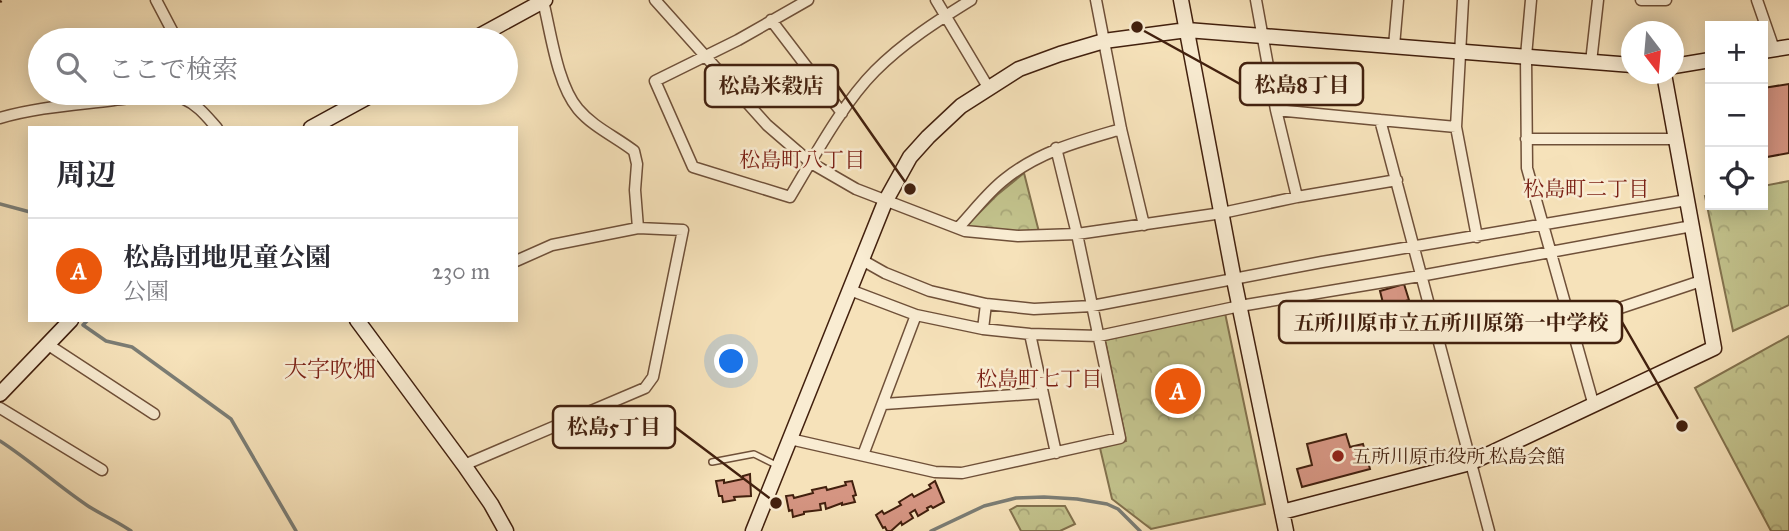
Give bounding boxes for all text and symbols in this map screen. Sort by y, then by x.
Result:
north arrow [1621,21,1684,84]
map controls [1705,21,1768,210]
button: + [1705,21,1768,84]
search box [28,28,518,105]
icon: search [52,48,90,86]
text: ここで検索 [108,53,238,85]
callout: 松島8丁目 [1240,63,1363,105]
callout: 松島米穀店 [705,65,838,107]
text: 松島8丁目 [1254,72,1350,98]
text: 松島米穀店 [719,73,824,99]
button: − [1705,84,1768,147]
district label: 松島町八丁目 [739,147,865,173]
button: locate [1705,147,1768,210]
text: 周辺 [56,157,116,193]
district label: 松島町二丁目 [1523,176,1649,202]
text: 松島団地児童公園 [123,241,331,273]
text: A [71,257,87,285]
text: 230 m [432,257,490,285]
text: 公園 [123,277,169,305]
callout: 五所川原市立五所川原第一中学校 [1279,301,1622,343]
text: 五所川原市立五所川原第一中学校 [1294,310,1609,336]
your location [714,344,748,378]
district label: 大字吹畑 [284,355,376,383]
pin: A [1155,365,1201,417]
district label: 松島町七丁目 [976,366,1102,392]
callout: 松島5丁目 [553,406,675,448]
text: 松島5丁目 [567,414,661,440]
place label: 五所川原市役所 松島会館 [1352,445,1565,468]
marker: 五所川原市役所 松島会館 [1330,448,1346,464]

